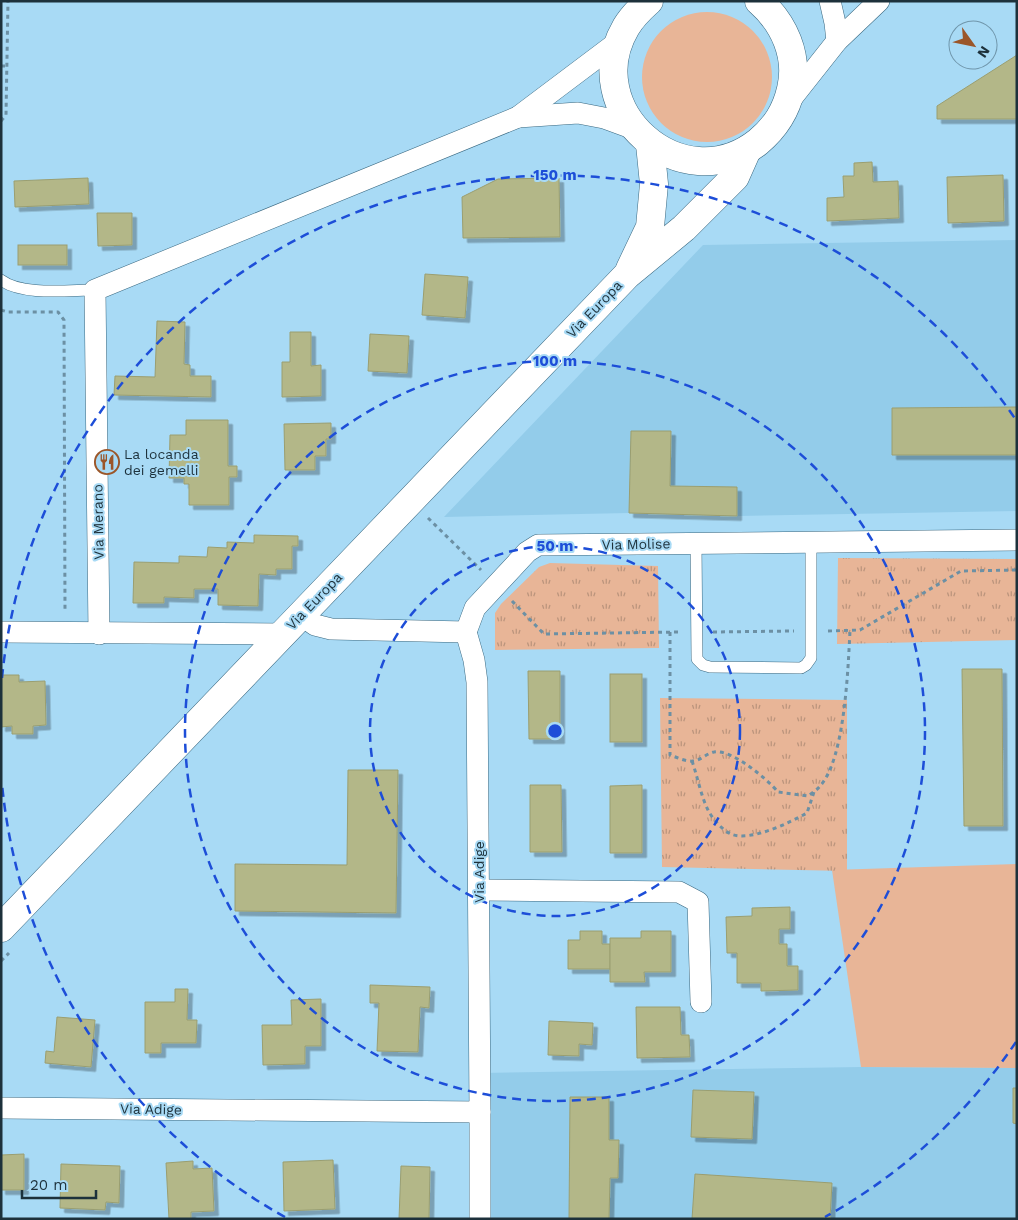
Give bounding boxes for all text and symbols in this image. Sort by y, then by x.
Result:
north arrow [948,20,998,70]
text: N [974,43,993,61]
text: 150 m [533,166,577,184]
street label: Via Europa [563,277,625,341]
text: 100 m [533,352,577,370]
place label: La locanda dei gemelli [124,446,199,478]
restaurant icon: La locanda dei gemelli [94,449,120,475]
street label: Via Merano [89,484,107,560]
street label: Via Molise [601,535,671,553]
text: 50 m [537,537,573,555]
street label: Via Europa [283,569,345,633]
centre of rings [546,722,564,740]
street label: Via Adige [471,841,487,903]
street label: Via Adige [120,1100,182,1118]
scale bar [22,1168,96,1200]
text: 20 m [30,1176,68,1194]

